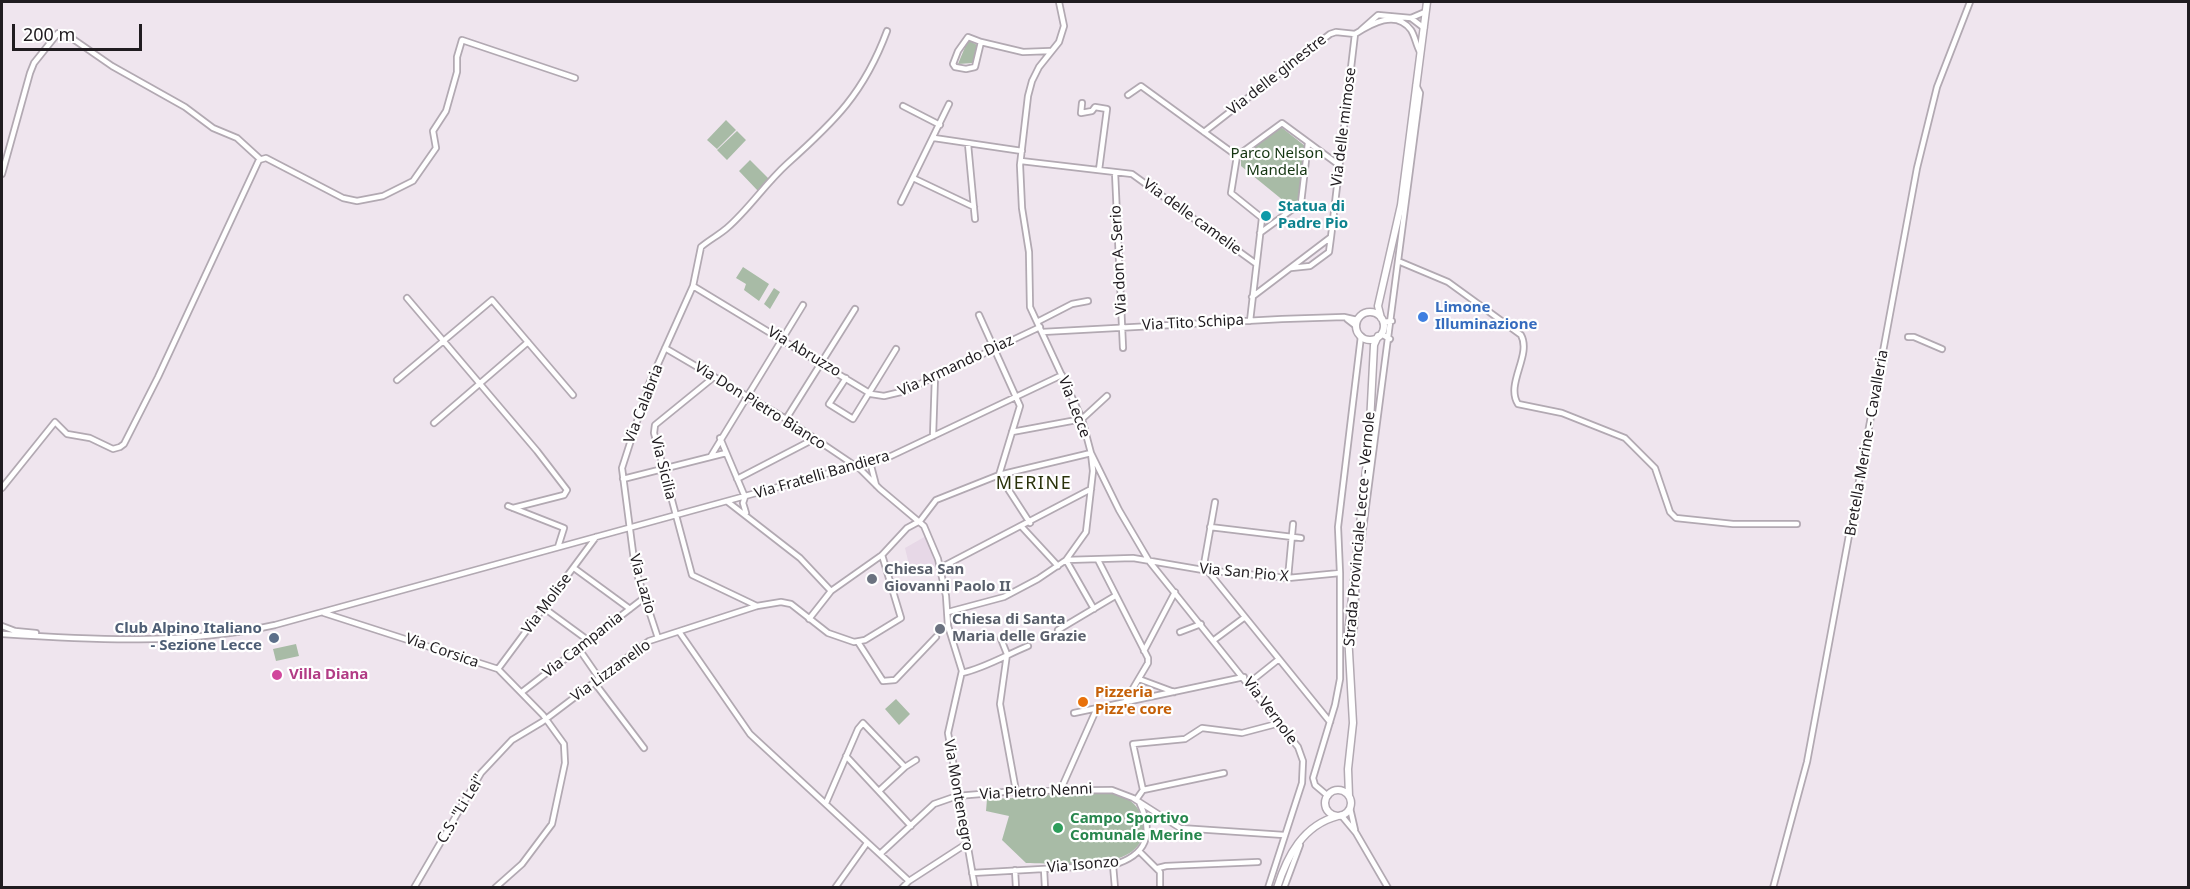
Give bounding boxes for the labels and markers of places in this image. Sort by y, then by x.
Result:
place label: Statua di Padre Pio [1278,198,1348,233]
marker: Statua di Padre Pio [1259,209,1273,223]
place label: Limone Illuminazione [1435,299,1537,334]
marker: Limone Illuminazione [1416,310,1430,324]
place label: Chiesa San Giovanni Paolo II [884,561,1011,596]
marker: Chiesa San Giovanni Paolo II [865,572,879,586]
place label: Chiesa di Santa Maria delle Grazie [952,611,1087,646]
place label: Club Alpino Italiano - Sezione Lecce [115,620,262,655]
marker: Chiesa di Santa Maria delle Grazie [933,622,947,636]
marker: Club Alpino Italiano - Sezione Lecce [267,631,281,645]
place label: Villa Diana [289,666,368,684]
marker: Villa Diana [270,668,284,682]
place label: Pizzeria Pizz'e core [1095,684,1172,719]
marker: Pizzeria Pizz'e core [1076,695,1090,709]
place label: Campo Sportivo Comunale Merine [1070,810,1202,845]
marker: Campo Sportivo Comunale Merine [1051,821,1065,835]

